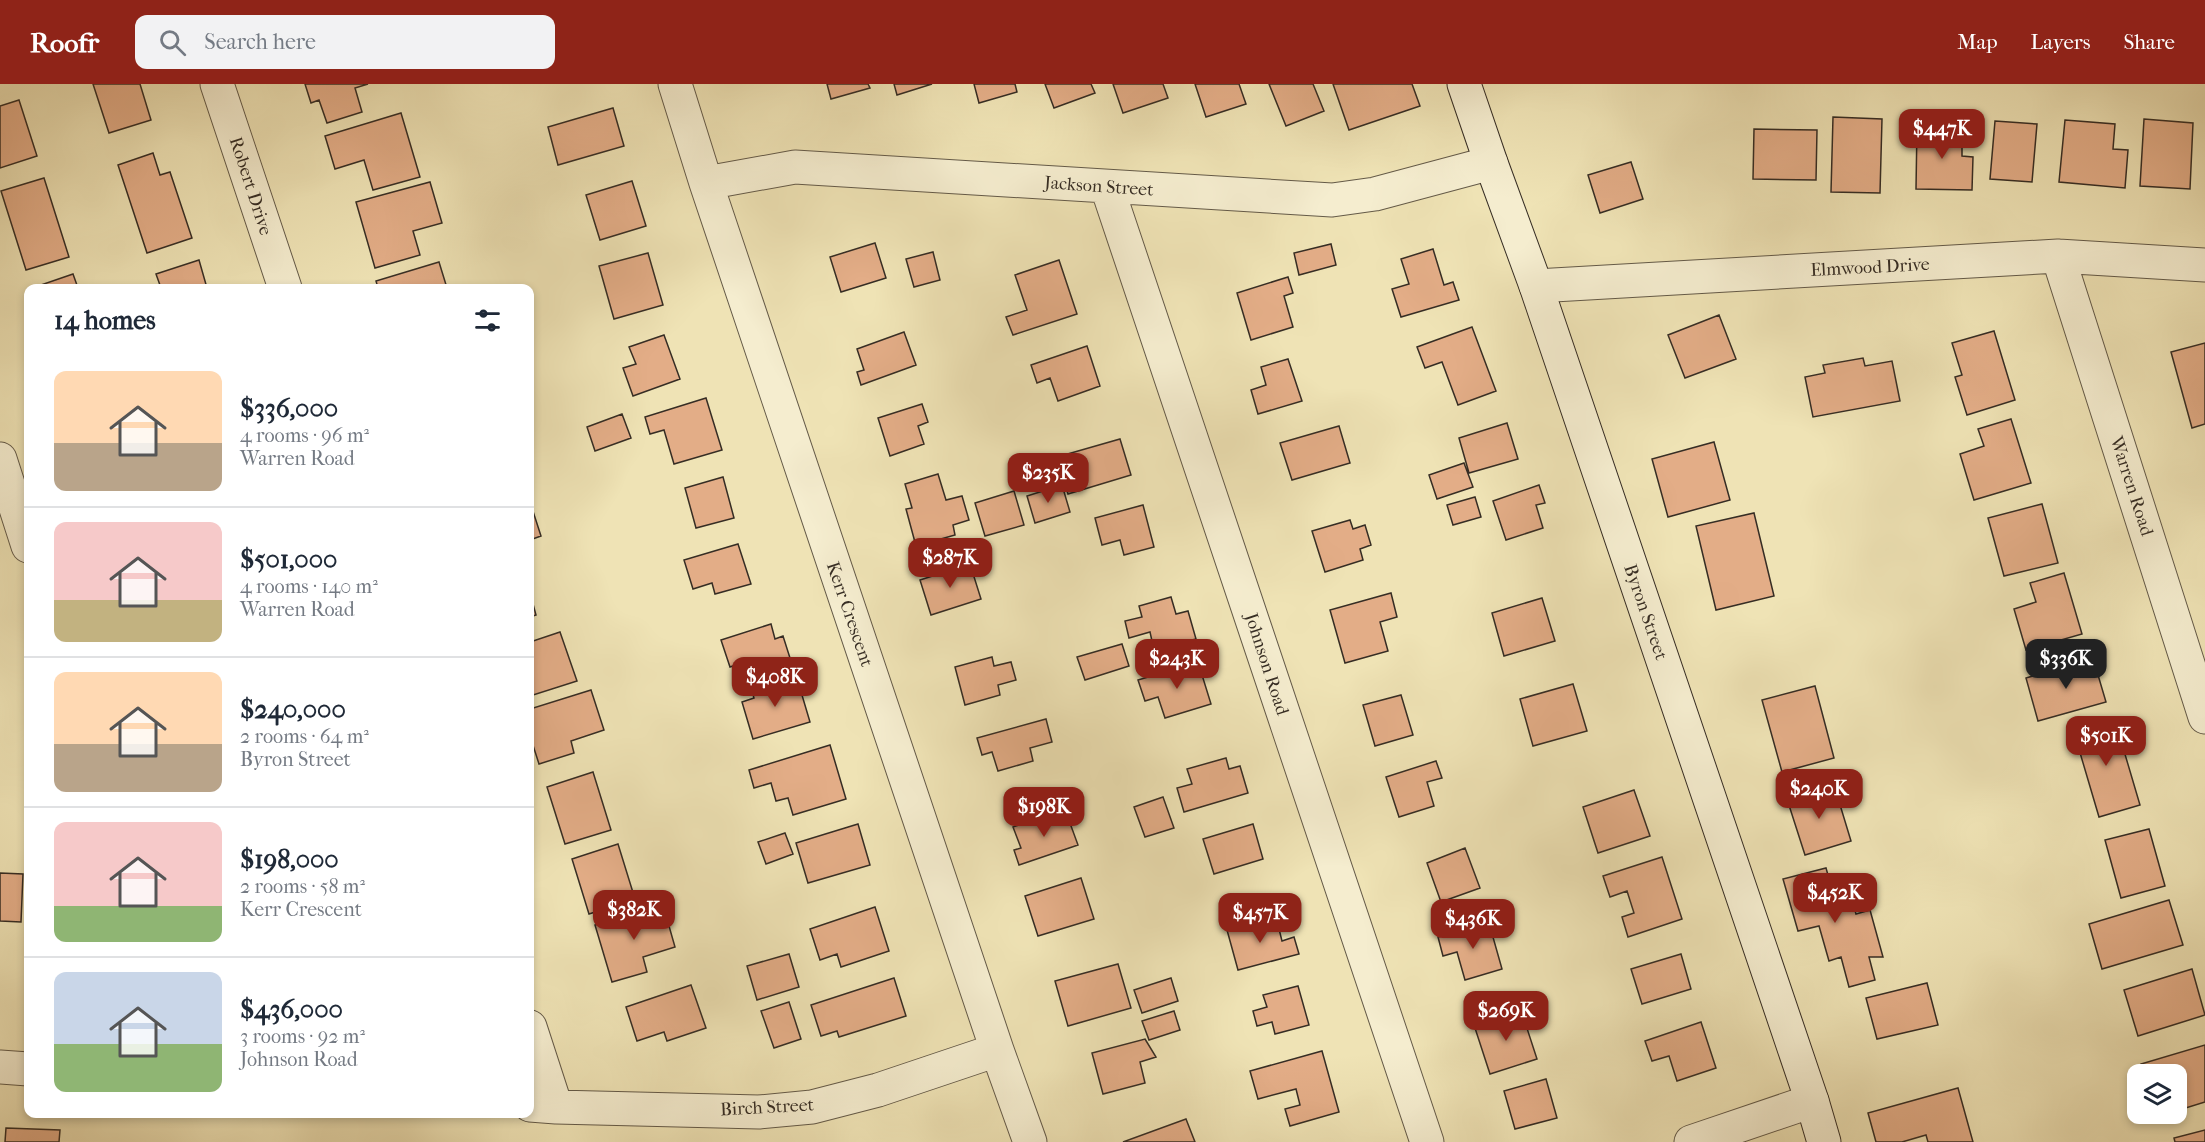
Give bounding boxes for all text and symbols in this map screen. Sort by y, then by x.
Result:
search box [135,15,555,69]
text: Roofr [30,26,99,59]
icon: search [156,26,189,59]
text: Search here [204,29,316,55]
text: Map [1957,30,1998,54]
text: Layers [2031,30,2090,54]
text: Share [2123,30,2175,54]
pin: $447K [1900,109,1984,160]
text: $447K [1913,117,1971,140]
street label: Robert Drive [225,134,276,238]
street label: Jackson Street [1042,172,1155,201]
street label: Elmwood Drive [1810,254,1930,281]
icon: filters [471,304,504,337]
text: 14 homes [54,305,156,336]
text: $336,000 [240,393,338,424]
icon: home [102,395,174,467]
text: 4 rooms · 96 m² [240,424,369,447]
street label: Warren Road [2105,433,2158,539]
text: Warren Road [240,447,355,470]
pin: $235K [1006,453,1090,504]
text: $235K [1022,461,1074,484]
pin: $287K [908,538,992,589]
text: $501,000 [240,544,337,575]
icon: home [102,546,174,618]
text: $287K [922,546,978,569]
street label: Kerr Crescent [822,559,877,670]
street label: Byron Street [1619,562,1672,663]
text: 4 rooms · 140 m² [240,575,378,598]
text: Warren Road [240,598,355,621]
street label: Johnson Road [1240,609,1293,718]
pin: $243K [1135,639,1219,690]
pin: $336K [2024,639,2108,690]
text: $243K [1149,647,1205,670]
text: $336K [2040,647,2092,670]
pin: $408K [733,657,817,708]
text: $408K [746,665,804,688]
text: $240,000 [240,694,346,725]
icon: home [102,696,174,768]
pin: $501K [2064,716,2148,767]
text: $501K [2080,724,2132,747]
text: 2 rooms · 64 m² [240,725,369,748]
text: Byron Street [240,748,351,771]
pin: $240K [1777,769,1861,820]
text: $240K [1790,777,1848,800]
pin: $198K [1002,787,1086,838]
text: $198K [1017,795,1071,818]
text: $198,000 [240,844,339,875]
icon: home [102,846,174,918]
pin: $452K [1793,873,1877,924]
text: 2 rooms · 58 m² [240,875,365,898]
text: $452K [1807,881,1863,904]
pin: $382K [592,890,676,941]
pin: $457K [1218,893,1302,944]
text: Kerr Crescent [240,898,362,921]
text: $382K [607,898,661,921]
pin: $436K [1431,899,1515,950]
text: $457K [1232,901,1288,924]
text: $436K [1445,907,1501,930]
pin: $269K [1464,991,1548,1042]
text: $436,000 [240,994,343,1025]
icon: home [102,996,174,1068]
text: $269K [1477,999,1535,1022]
text: 3 rooms · 92 m² [240,1025,365,1048]
text: Johnson Road [240,1048,358,1071]
map controls [2127,1064,2187,1124]
button: layers [2127,1064,2187,1124]
street label: Birch Street [720,1095,815,1120]

